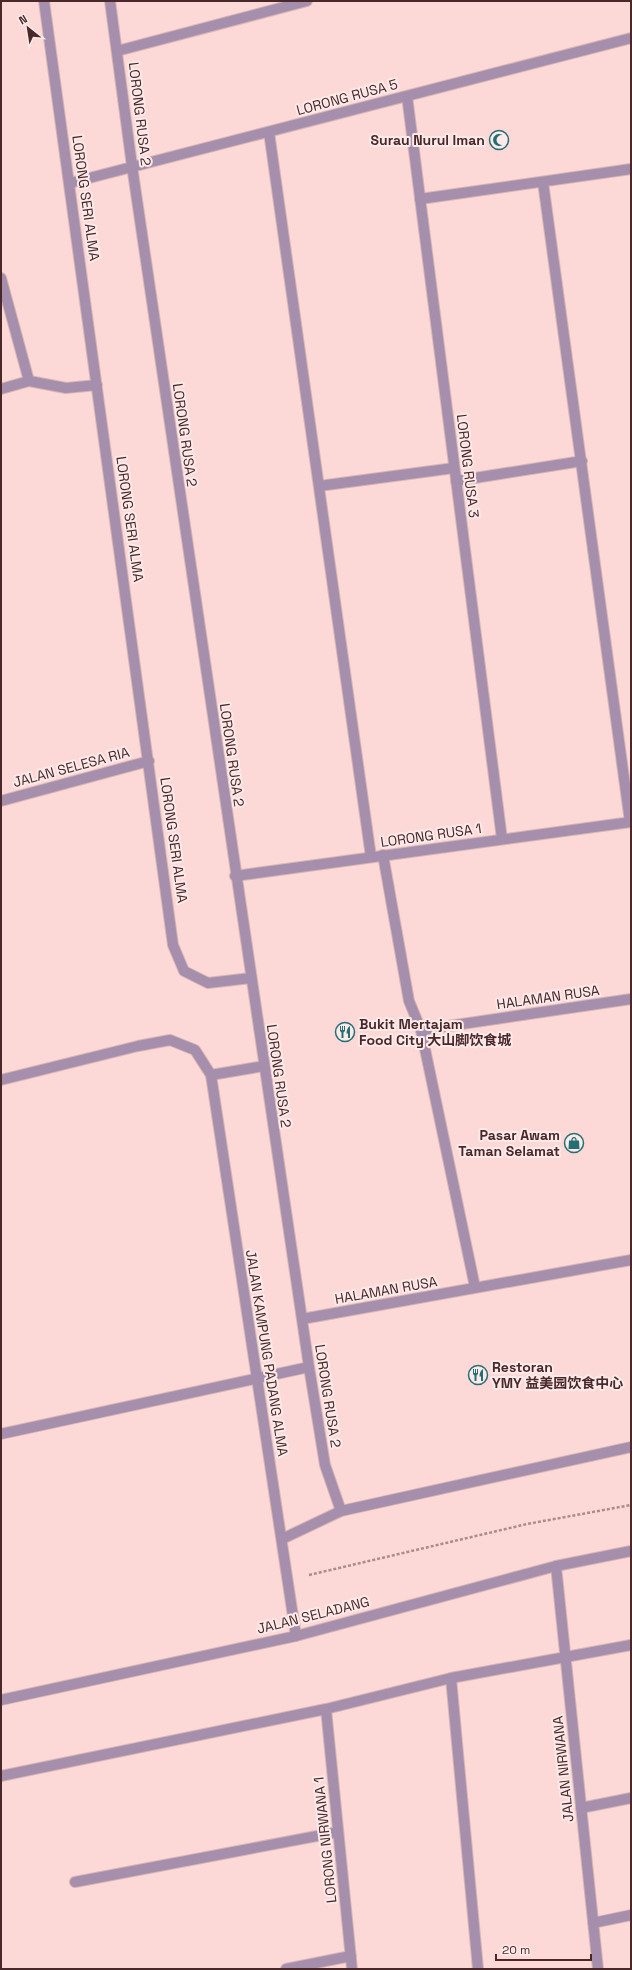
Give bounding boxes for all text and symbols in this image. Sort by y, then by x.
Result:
north arrow [8,8,48,48]
text: N [16,11,30,27]
street label: LORONG RUSA 2 [125,61,155,167]
street label: LORONG RUSA 5 [294,75,400,119]
mosque icon: Surau Nurul Iman [488,129,510,151]
place label: Surau Nurul Iman [371,131,485,149]
street label: LORONG SERI ALMA [68,134,104,262]
street label: LORONG RUSA 2 [169,382,201,488]
street label: LORONG RUSA 3 [453,413,483,519]
street label: LORONG SERI ALMA [112,455,148,583]
street label: LORONG RUSA 2 [216,702,248,808]
street label: JALAN SELESA RIA [11,743,131,791]
street label: LORONG SERI ALMA [156,776,192,904]
street label: LORONG RUSA 1 [379,819,483,851]
street label: HALAMAN RUSA [495,981,601,1013]
place label: Bukit Mertajam Food City 大山脚饮食城 [359,1015,511,1049]
restaurant icon: Bukit Mertajam Food City 大山脚饮食城 [334,1021,356,1043]
street label: LORONG RUSA 2 [263,1023,295,1129]
place label: Pasar Awam Taman Selamat [458,1126,560,1160]
shop icon: Pasar Awam Taman Selamat [563,1132,585,1154]
street label: JALAN KAMPUNG PADANG ALMA [242,1248,292,1458]
street label: HALAMAN RUSA [333,1272,439,1308]
street label: LORONG RUSA 2 [311,1343,345,1449]
place label: Restoran YMY 益美园饮食中心 [492,1358,623,1392]
restaurant icon: Restoran YMY 益美园饮食中心 [467,1364,489,1386]
street label: JALAN SELADANG [255,1592,371,1638]
street label: JALAN NIRWANA [548,1715,578,1823]
street label: LORONG NIRWANA 1 [309,1776,341,1904]
scale bar [496,1936,591,1962]
text: 20 m [502,1942,530,1958]

